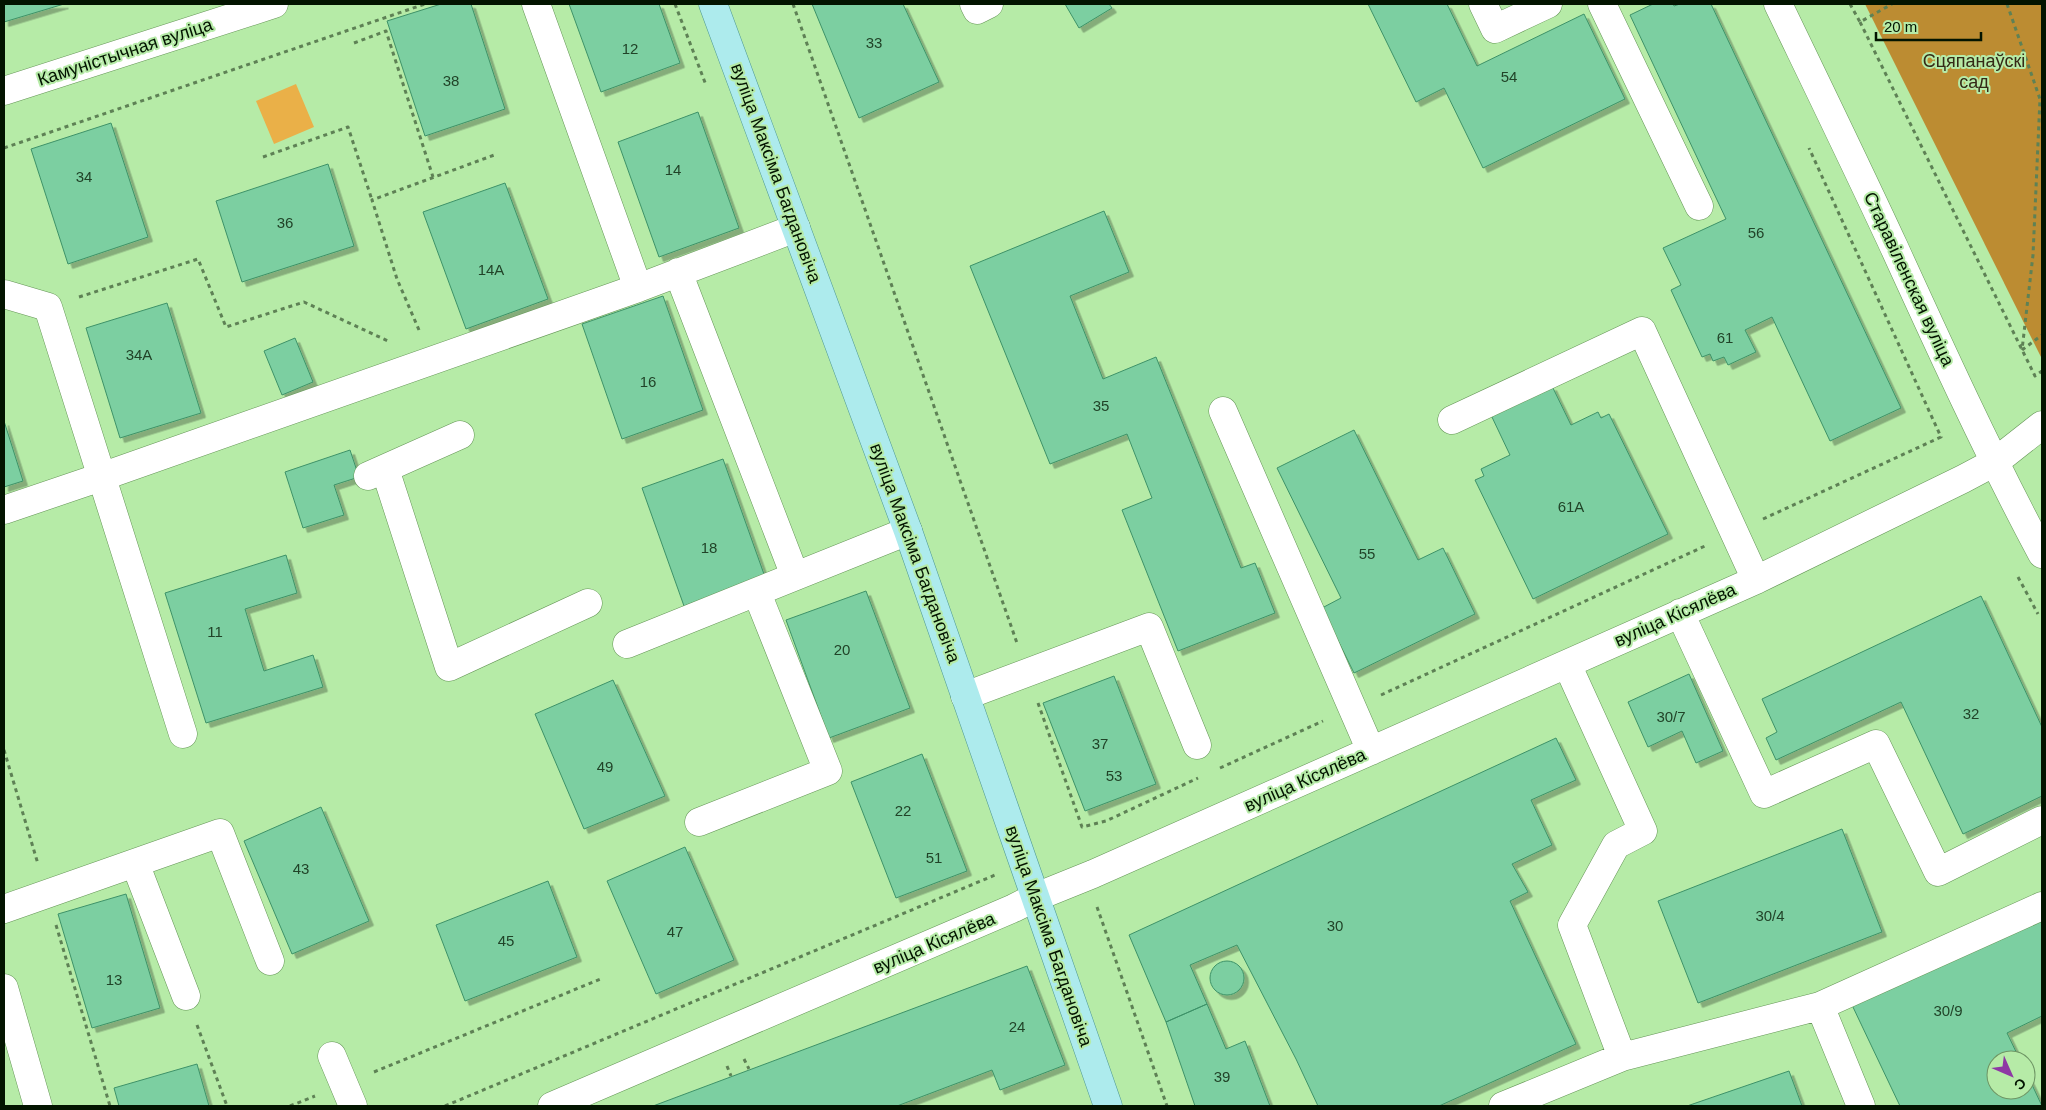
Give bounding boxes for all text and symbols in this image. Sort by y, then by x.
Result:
scale bar [1876,10,1981,42]
street label: Камуністычная вуліца [35,14,216,90]
text: 20 m [1884,18,1917,35]
house number: 33 [866,34,882,51]
house number: 12 [622,40,638,57]
park label: Сцяпанаўскі сад [1923,51,2025,92]
street label: вуліца Максіма Багдановіча [727,60,825,286]
house number: 54 [1501,68,1517,85]
house number: 38 [443,72,459,89]
house number: 14 [665,161,681,178]
house number: 34 [76,168,92,185]
street label: Старавіленская вуліца [1860,189,1959,370]
house number: 36 [277,214,293,231]
house number: 56 [1748,224,1764,241]
house number: 14А [478,261,504,278]
house number: 61 [1717,329,1733,346]
house number: 34А [126,346,152,363]
house number: 16 [640,373,656,390]
house number: 35 [1093,397,1109,414]
street label: вуліца Максіма Багдановіча [866,440,964,666]
house number: 61A [1558,498,1584,515]
house number: 18 [701,539,717,556]
house number: 55 [1359,545,1375,562]
street label: вуліца Кісялёва [1611,579,1740,651]
house number: 11 [207,623,223,640]
house number: 20 [834,641,850,658]
house number: 32 [1963,705,1979,722]
house number: 30/7 [1656,708,1686,725]
house number: 37 [1092,735,1108,752]
street label: вуліца Кісялёва [1241,744,1370,816]
house number: 49 [597,758,613,775]
house number: 53 [1106,767,1122,784]
house number: 22 [895,802,911,819]
street label: вуліца Максіма Багдановіча [1002,823,1097,1050]
house number: 51 [926,849,942,866]
house number: 43 [293,860,309,877]
house number: 30/4 [1755,907,1785,924]
street label: вуліца Кісялёва [870,908,999,978]
house number: 30 [1327,917,1343,934]
house number: 47 [667,923,683,940]
house number: 45 [498,932,514,949]
house number: 13 [106,971,122,988]
house number: 30/9 [1933,1002,1963,1019]
house number: 24 [1009,1018,1025,1035]
north arrow [1986,1050,2036,1100]
house number: 39 [1214,1068,1230,1085]
text: С [2011,1075,2029,1093]

